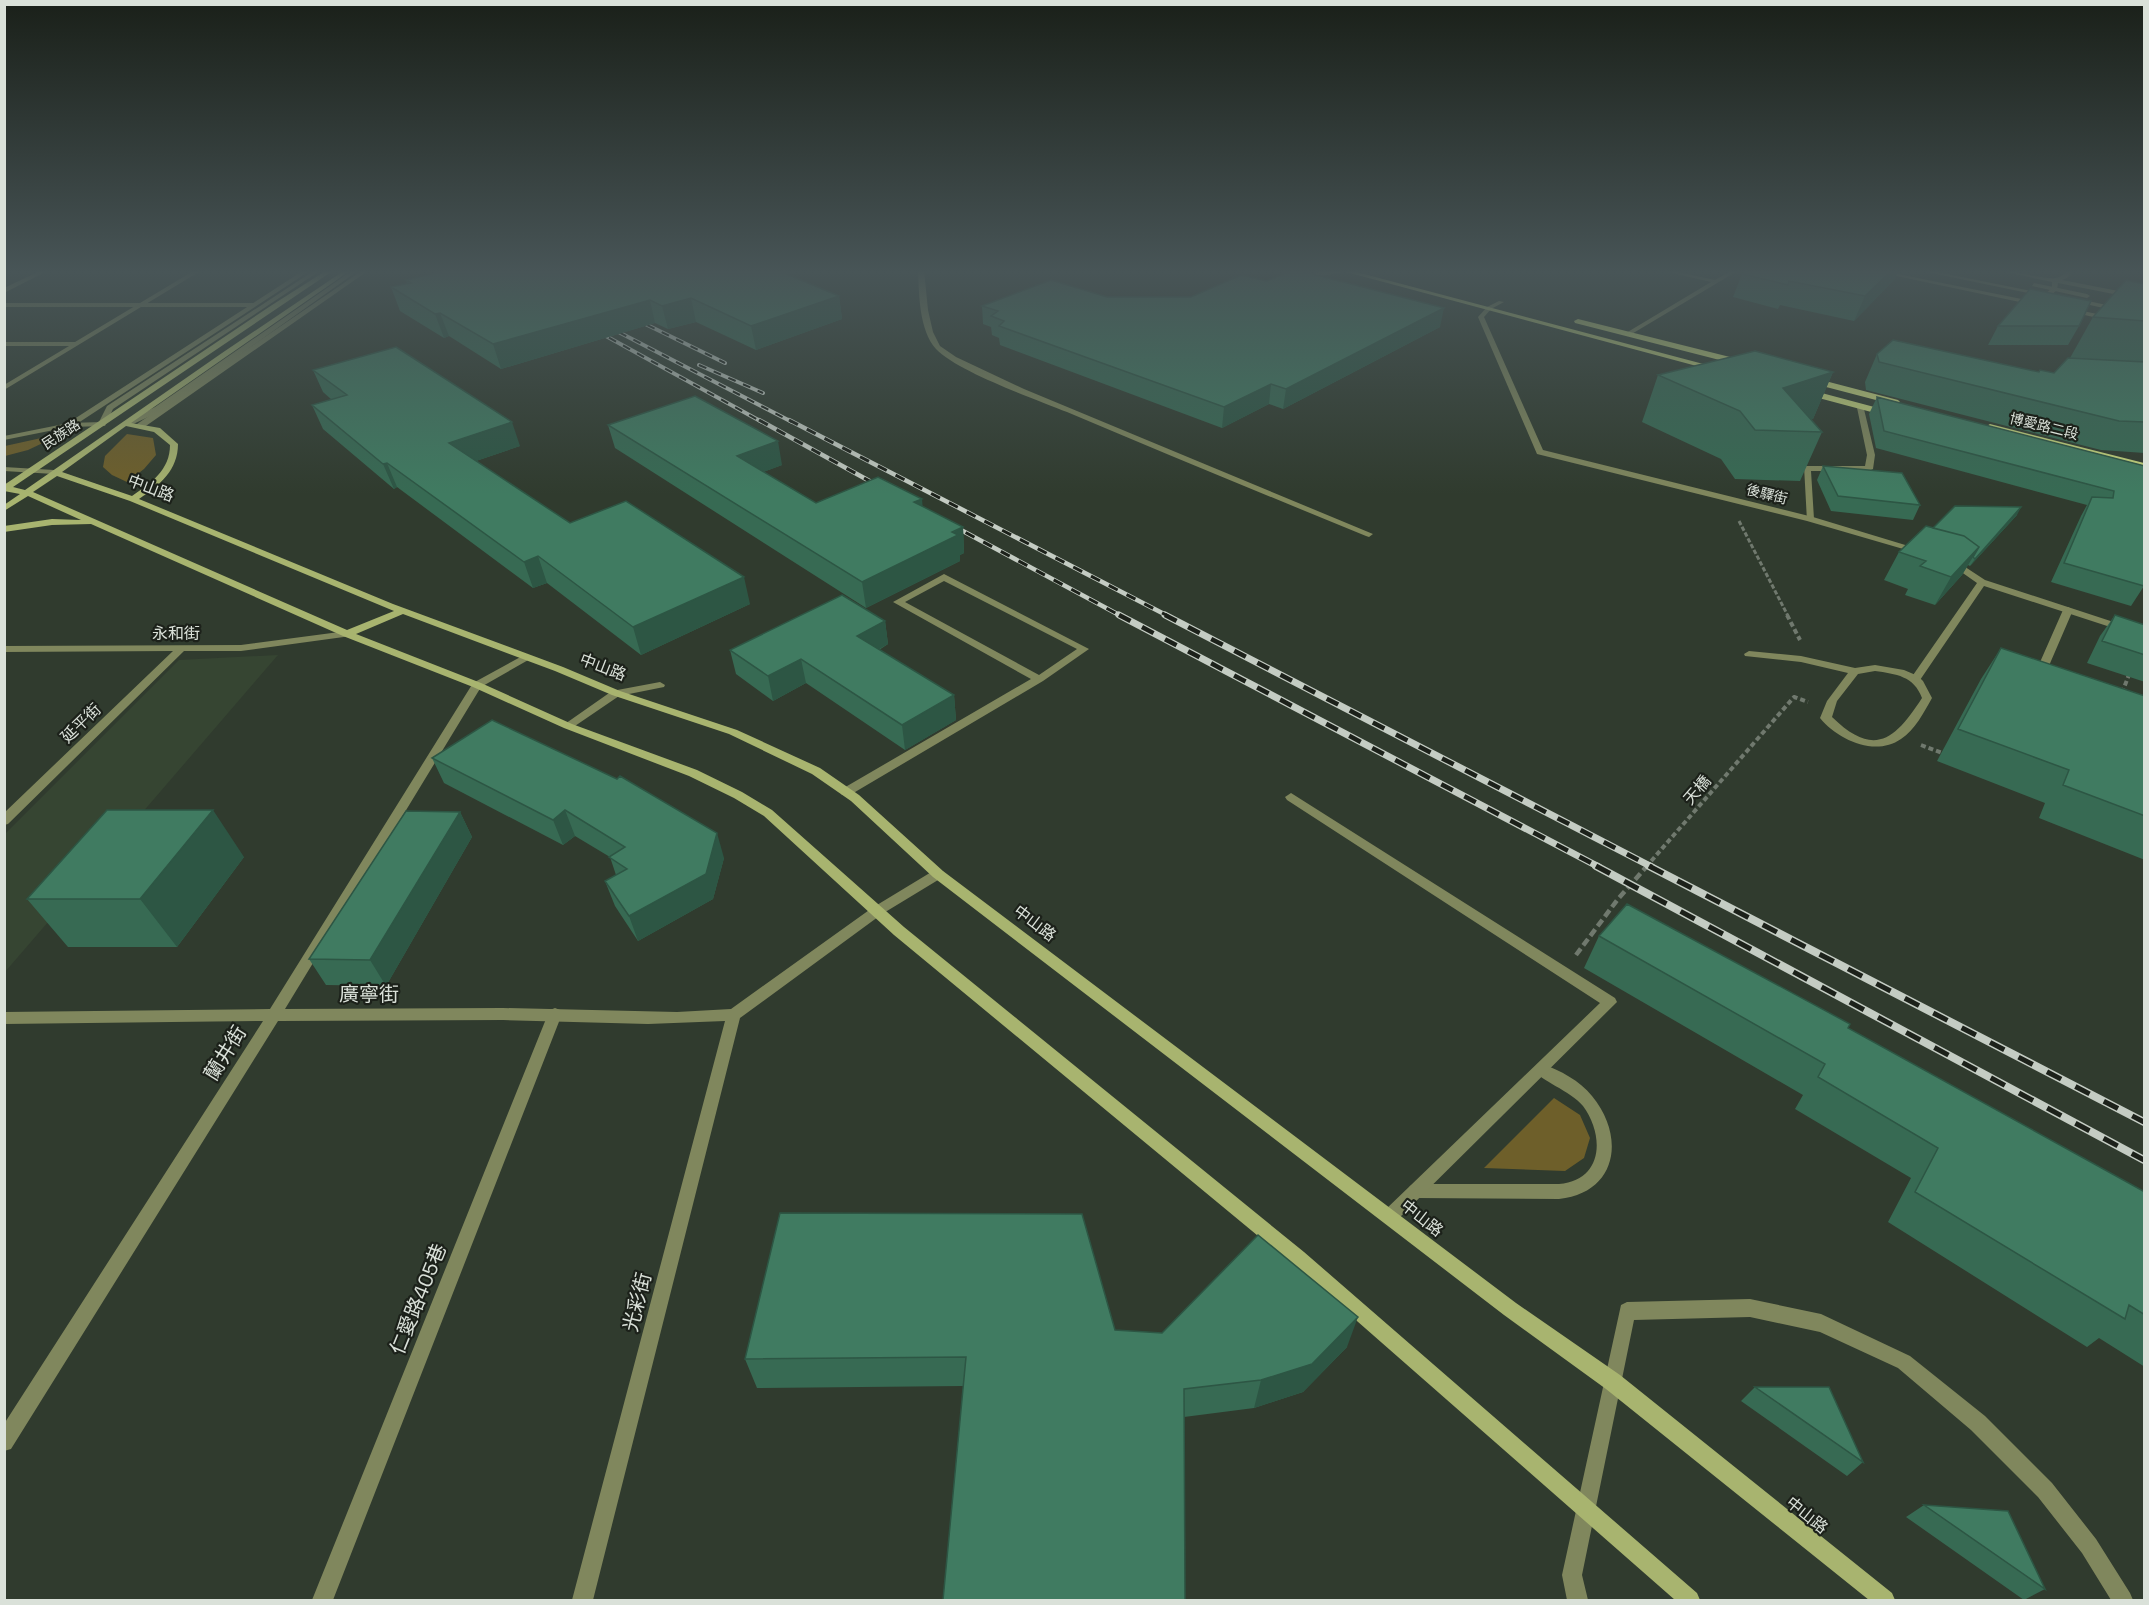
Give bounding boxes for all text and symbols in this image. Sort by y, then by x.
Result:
street label: 博愛路二段 [2008,409,2080,443]
street label: 民族路 [38,415,84,453]
street label: 中山路 [125,470,177,506]
street label: 後驛街 [1744,480,1790,508]
street label: 永和街 [152,623,200,644]
street label: 中山路 [577,649,629,685]
street label: 延平街 [56,699,106,747]
street label: 天橋 [1679,771,1715,809]
street label: 中山路 [1010,900,1060,946]
street label: 廣寧街 [339,981,399,1007]
street label: 蘭井街 [198,1021,252,1085]
street label: 中山路 [1397,1195,1447,1241]
street label: 仁愛路405巷 [384,1240,452,1358]
street label: 光彩街 [617,1270,657,1334]
street label: 中山路 [1782,1492,1832,1538]

